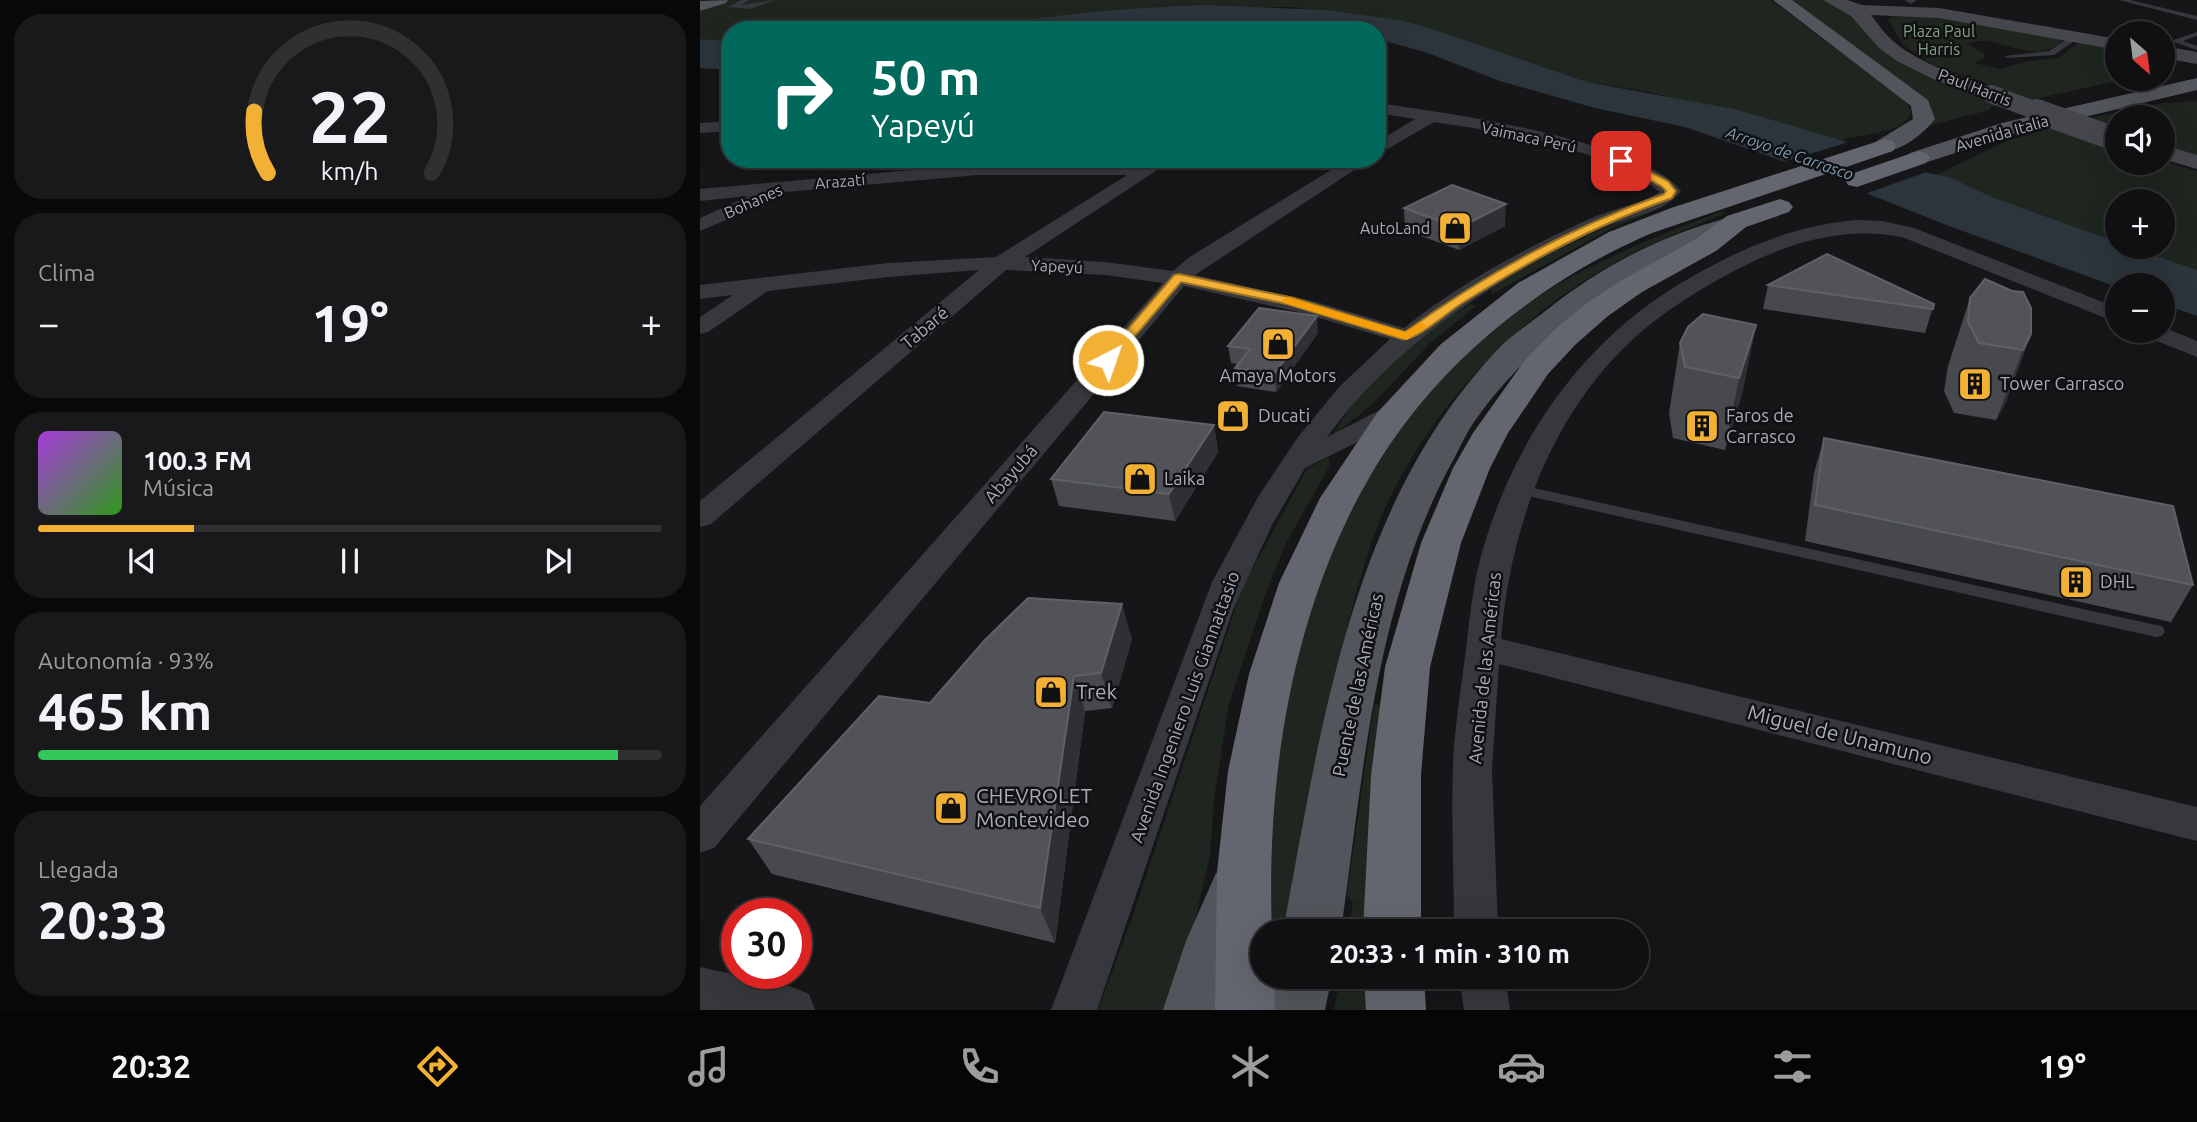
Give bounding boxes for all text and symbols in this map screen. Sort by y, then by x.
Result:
north arrow [2105,21,2175,91]
map controls [2105,21,2175,343]
park label: Plaza Paul Harris [1903,22,1975,58]
icon: right [756,49,847,140]
text: 50 m [871,49,980,104]
street label: Paul Harris [1936,65,2014,109]
text: 22 [309,75,391,157]
button: sound [2105,105,2175,175]
text: Yapeyú [871,107,975,143]
street label: Avenida Italia [1953,111,2051,155]
street label: Vaimaca Perú [1480,118,1578,156]
water label: Arroyo de Carrasco [1723,122,1856,183]
pin [1591,131,1651,191]
icon: arrive [1602,142,1640,180]
text: km/h [321,156,379,184]
street label: Arazatí [814,170,867,192]
street label: Bohanes [721,180,785,222]
button: + [2105,189,2175,259]
shop icon: AutoLand [1436,209,1474,247]
place label: AutoLand [1360,219,1430,237]
street label: Yapeyú [1031,256,1083,276]
text: Clima [38,260,95,285]
button: − [2105,273,2175,343]
text: 19° [311,294,389,352]
text: − [38,302,59,344]
text: + [641,302,662,344]
street label: Tabaré [897,302,952,353]
position arrow [1071,323,1145,397]
shop icon: Amaya Motors [1259,325,1297,363]
place label: Amaya Motors [1220,365,1337,385]
building icon: Tower Carrasco [1956,365,1994,403]
place label: Tower Carrasco [2000,373,2124,393]
shop icon: Ducati [1214,397,1252,435]
place label: Ducati [1258,405,1310,425]
place label: Faros de Carrasco [1726,405,1796,446]
building icon: Faros de Carrasco [1683,407,1721,445]
street label: Abayubá [980,440,1041,506]
text: 100.3 FM [143,446,252,475]
shop icon: Laika [1121,460,1159,498]
place label: Laika [1164,468,1205,488]
text: Música [143,475,214,500]
icon: previous [123,542,161,580]
icon: pause [331,542,369,580]
icon: next [539,542,577,580]
building icon: DHL [2057,563,2095,601]
street label: Avenida Ingeniero Luis Giannattasio [1126,568,1243,845]
street label: Avenida de las Américas [1464,571,1504,765]
place label: DHL [2100,571,2134,591]
street label: Puente de las Américas [1328,591,1386,778]
text: Autonomía · 93% [38,648,214,673]
shop icon: Trek [1032,673,1070,711]
place label: Trek [1076,679,1117,703]
text: 465 km [38,682,212,740]
street label: Miguel de Unamuno [1745,699,1935,769]
place label: CHEVROLET Montevideo [976,783,1092,831]
shop icon: CHEVROLET Montevideo [932,789,970,827]
text: Llegada [38,857,119,882]
text: 20:33 [38,891,168,949]
speed limit sign: 30 [721,898,812,989]
text: 20:33 · 1 min · 310 m [1329,939,1570,968]
icon: directions [413,1042,462,1091]
icon: music [684,1042,733,1091]
icon: phone [955,1042,1004,1091]
icon: climate [1226,1042,1275,1091]
icon: car [1497,1042,1546,1091]
icon: filters [1768,1042,1817,1091]
text: 20:32 [111,1048,191,1084]
text: 19° [2039,1048,2086,1084]

